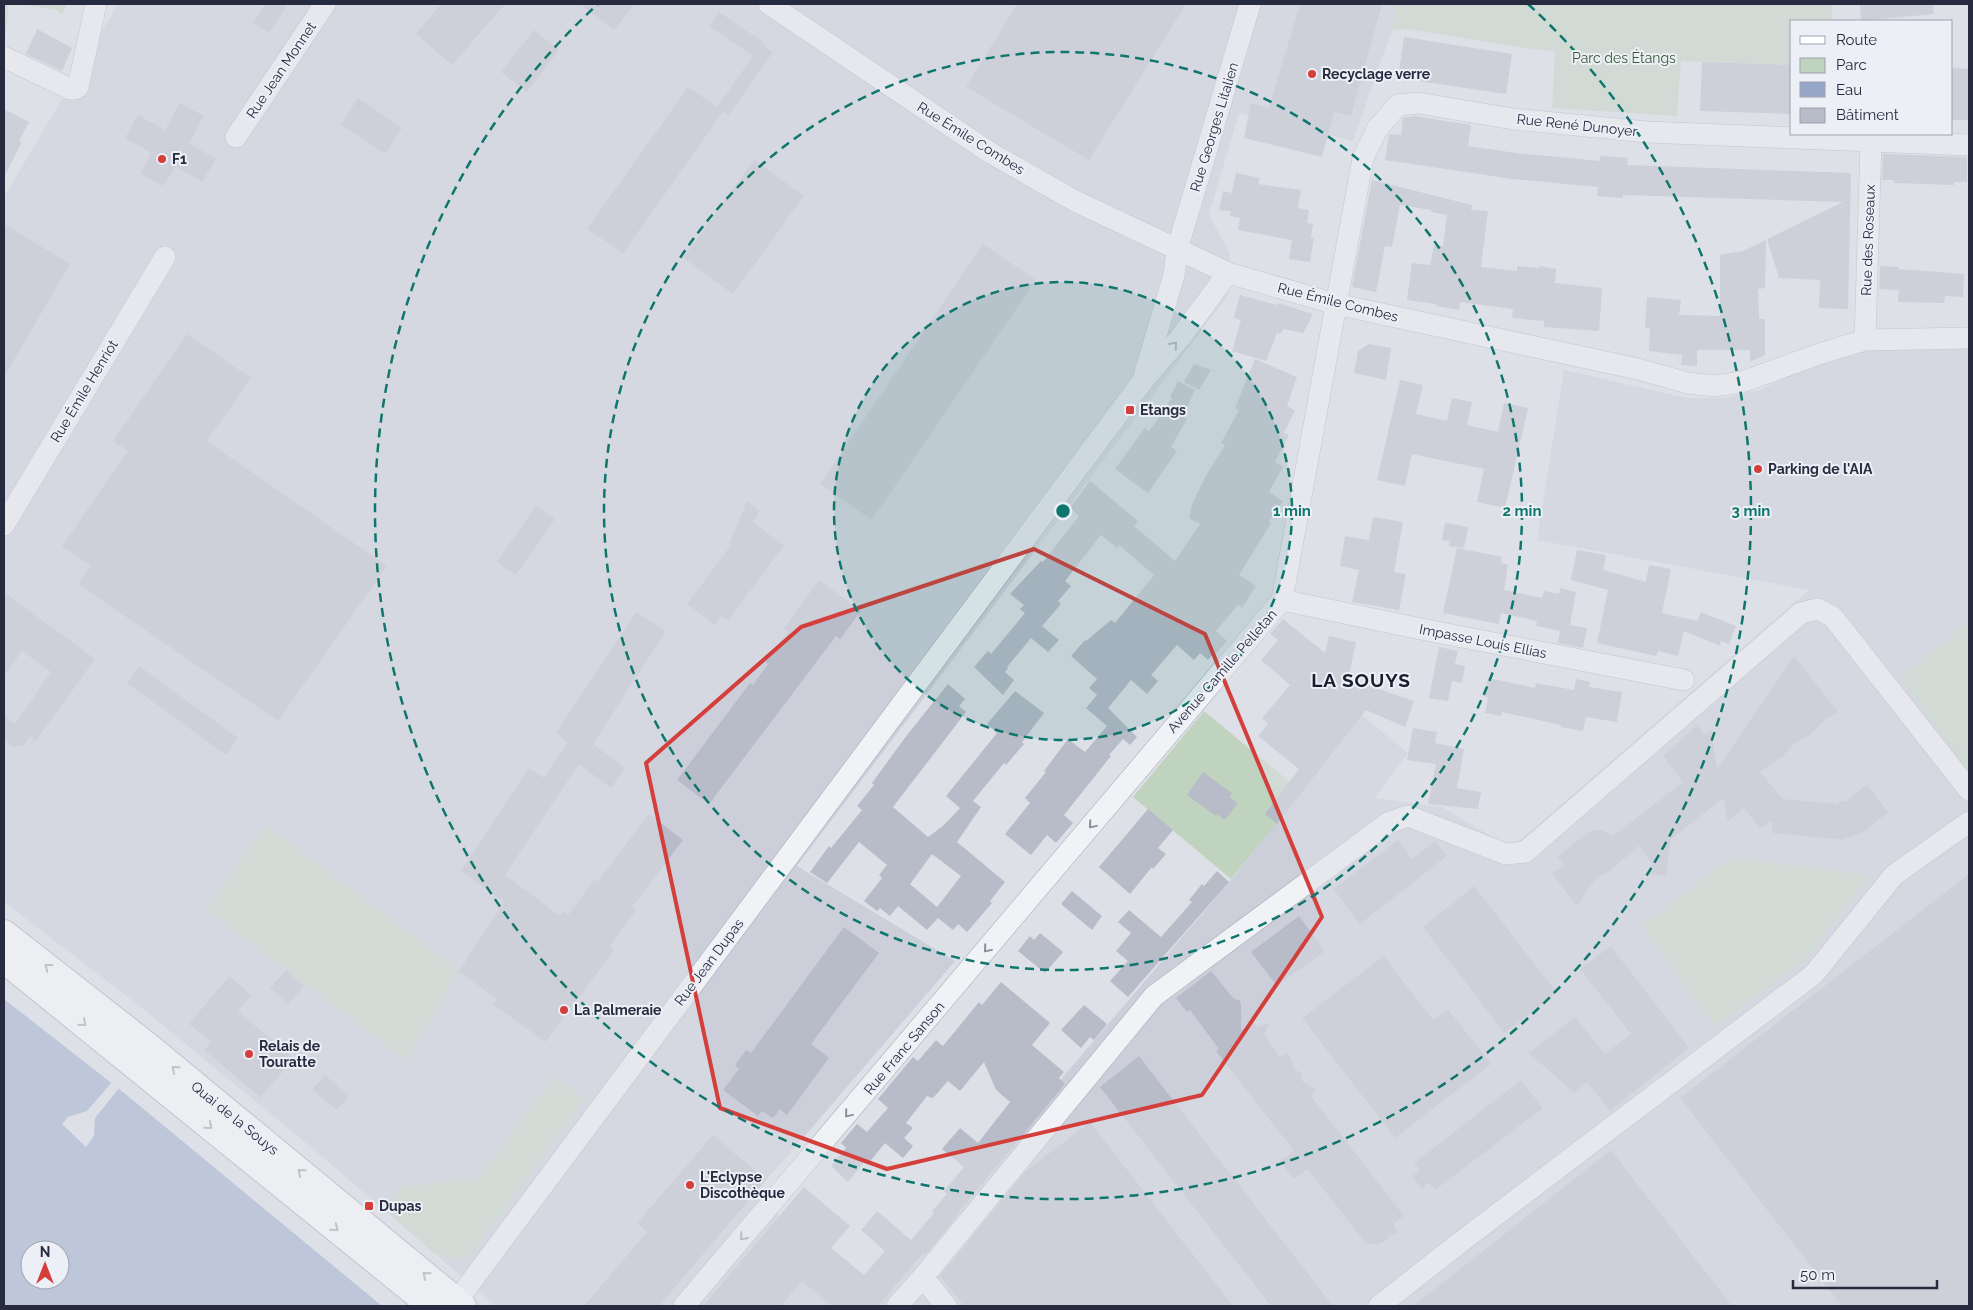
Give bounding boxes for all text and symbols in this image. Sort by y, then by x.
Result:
street label: Rue Jean Monnet [243,19,319,121]
legend [1790,20,1953,135]
text: Route [1836,31,1877,49]
park label: Parc des Étangs [1572,49,1676,66]
text: Parc [1836,56,1867,74]
street label: Rue Georges Litalien [1187,60,1241,194]
place label: Recyclage verre [1322,66,1431,82]
marker: Recyclage verre [1306,68,1318,80]
text: Eau [1836,81,1862,99]
street label: Rue Émile Combes [914,98,1028,178]
text: Bâtiment [1836,106,1899,124]
street label: Rue René Dunoyer [1516,111,1638,139]
place label: F1 [172,151,187,167]
marker: F1 [156,153,168,165]
street label: Rue des Roseaux [1858,184,1878,296]
street label: Rue Émile Combes [1276,278,1400,325]
street label: Rue Émile Henriot [46,336,121,445]
one-way arrow [1168,341,1177,350]
place label: Etangs [1140,402,1186,418]
marker: Etangs [1124,404,1136,416]
place label: Parking de l'AIA [1768,461,1873,477]
marker: Parking de l'AIA [1752,463,1764,475]
centre of rings [1054,502,1072,520]
text: 1 min [1273,502,1311,520]
text: 2 min [1503,502,1541,520]
text: 3 min [1732,502,1770,520]
street label: Avenue Camille Pelletan [1164,606,1280,736]
street label: Impasse Louis Ellias [1418,621,1548,661]
district label: LA SOUYS [1311,669,1411,691]
one-way arrow [1089,819,1097,828]
street label: Rue Jean Dupas [671,915,747,1008]
one-way arrow [984,944,993,953]
one-way arrow [44,964,54,973]
street label: Rue Franc Sanson [860,998,948,1098]
place label: La Palmeraie [574,1002,662,1018]
marker: La Palmeraie [558,1004,570,1016]
one-way arrow [77,1017,86,1025]
place label: Relais de Touratte [259,1038,321,1070]
marker: Relais de Touratte [243,1048,255,1060]
one-way arrow [172,1066,181,1074]
street label: Quai de la Souys [188,1078,282,1158]
one-way arrow [845,1108,854,1117]
one-way arrow [203,1120,212,1129]
one-way arrow [297,1168,306,1177]
place label: L'Eclypse Discothèque [700,1169,785,1201]
marker: L'Eclypse Discothèque [684,1179,696,1191]
place label: Dupas [379,1198,422,1214]
marker: Dupas [363,1200,375,1212]
one-way arrow [329,1223,338,1232]
one-way arrow [739,1232,748,1241]
north arrow [20,1240,70,1290]
text: N [40,1244,50,1260]
scale bar [1793,1258,1937,1290]
text: 50 m [1800,1266,1835,1284]
one-way arrow [423,1273,432,1281]

